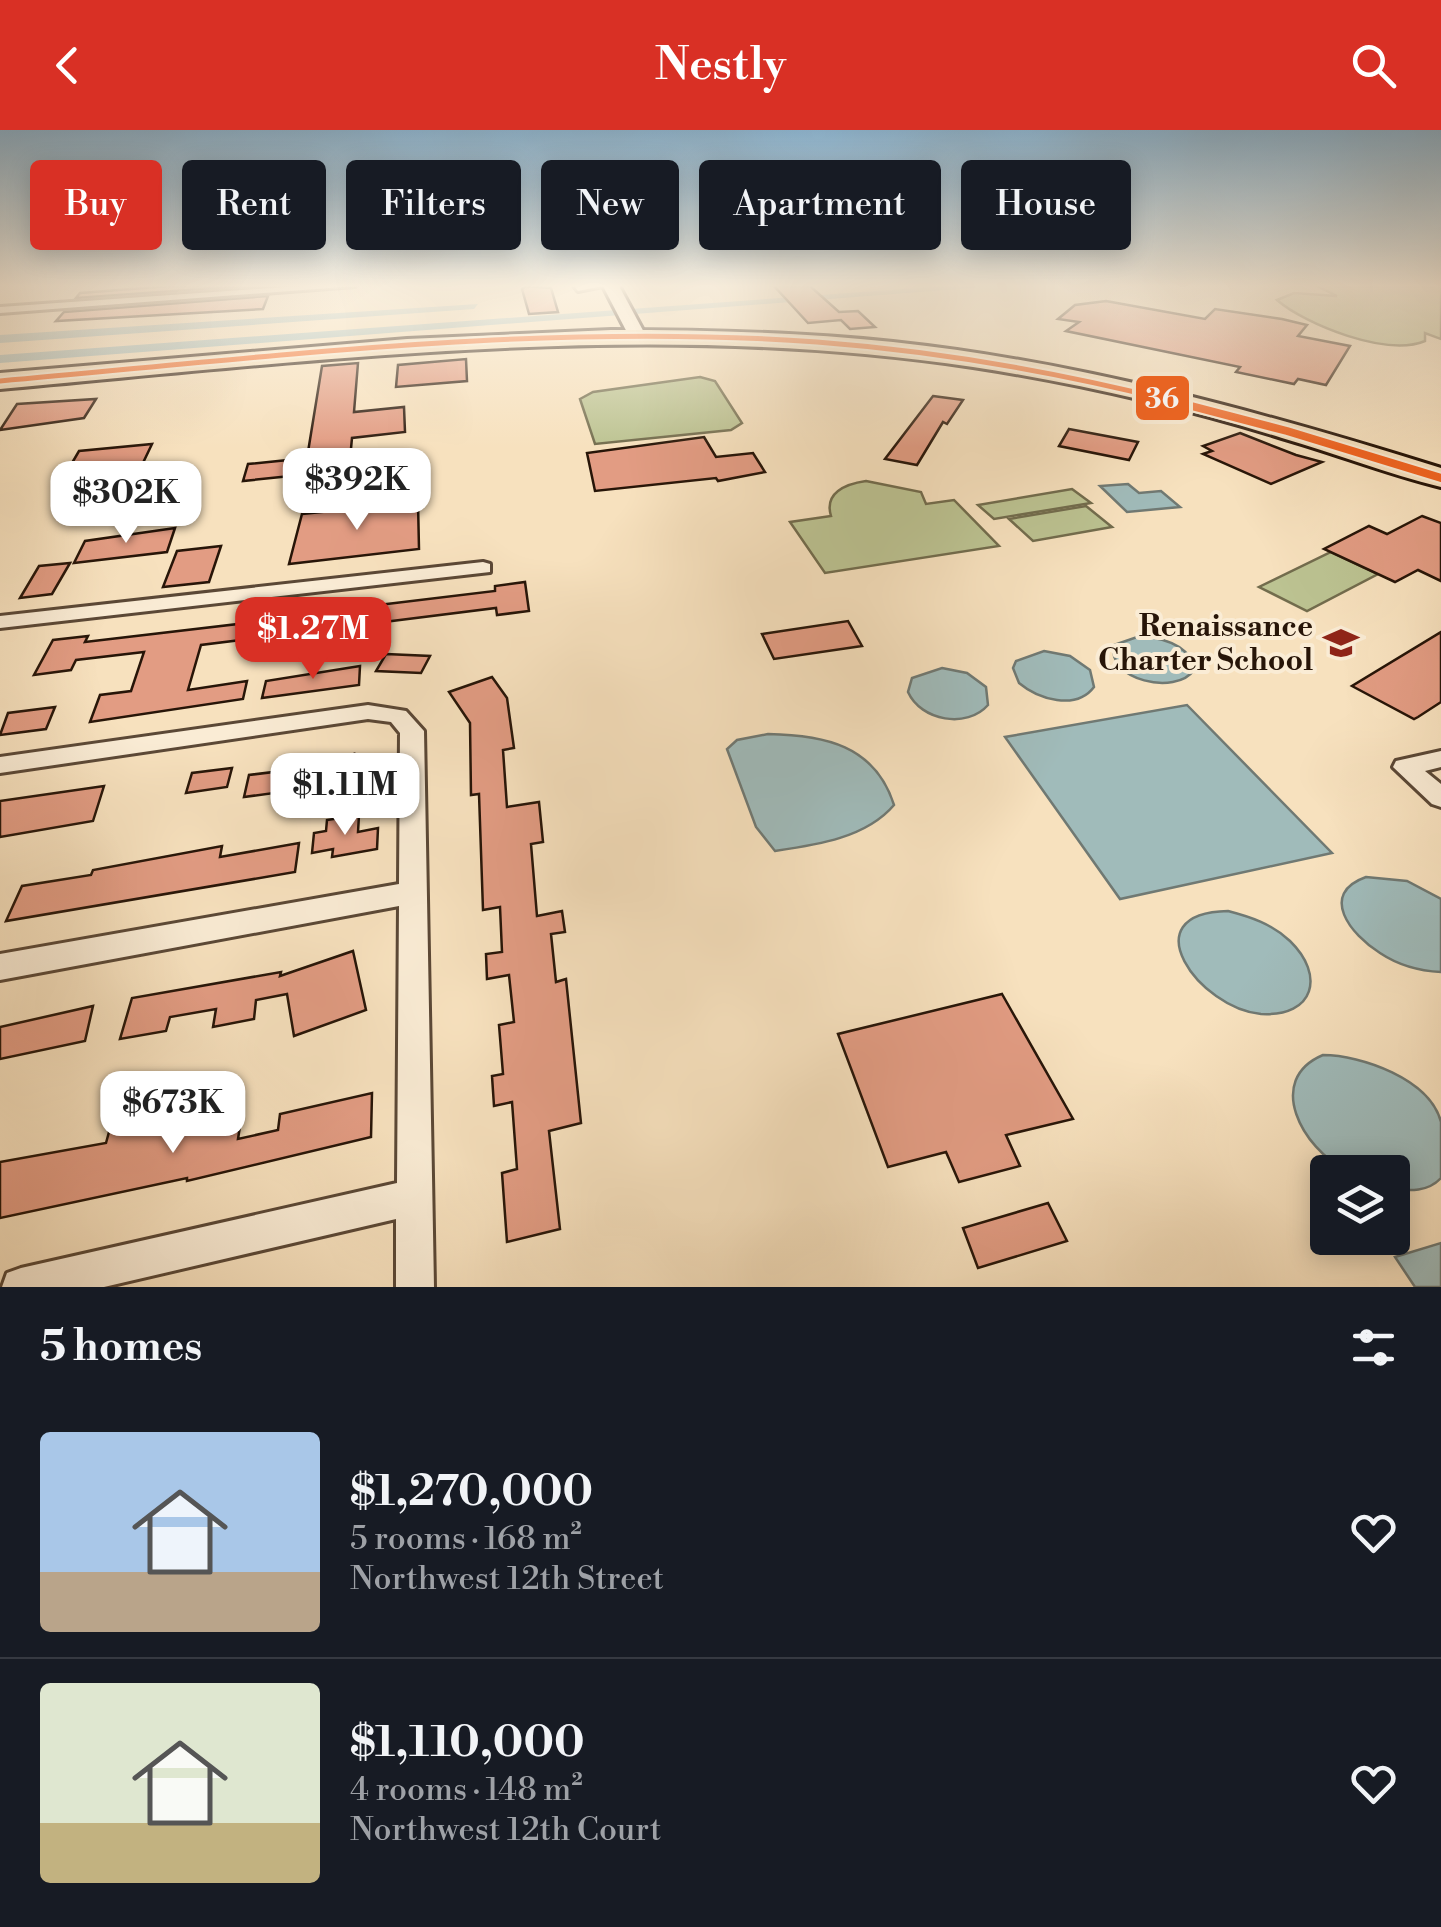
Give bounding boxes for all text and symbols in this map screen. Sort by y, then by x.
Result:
text: Nestly [655,37,786,94]
icon: back [40,38,95,93]
icon: search [1346,38,1401,93]
chip: Buy [30,160,162,250]
chip: Rent [182,160,326,250]
chip: Filters [346,160,521,250]
chip: New [541,160,679,250]
chip: Apartment [699,160,941,250]
chip: House [961,160,1131,250]
line badge: 36 [1134,374,1191,422]
text: 36 [1145,382,1179,417]
pin: $392K [287,448,427,533]
text: $392K [305,460,409,500]
pin: $302K [56,461,196,546]
text: $302K [72,473,180,513]
pin: $1.27M [232,597,394,682]
place label: Renaissance Charter School [1098,608,1313,680]
text: $1.27M [257,609,369,649]
school or university icon: Renaissance Charter School [1322,624,1360,662]
pin: $1.11M [264,753,426,838]
text: $1.11M [292,765,398,805]
pin: $673K [103,1071,243,1156]
text: $673K [122,1083,224,1123]
map controls [1310,1155,1410,1255]
button: layers [1310,1155,1410,1255]
icon: filters [1346,1320,1401,1375]
text: 5 homes [40,1321,202,1374]
text: $1,270,000 [350,1466,593,1519]
icon: home [120,1472,240,1592]
icon: heart [1346,1505,1401,1560]
text: 5 rooms · 168 m² [350,1519,582,1559]
text: Northwest 12th Street [350,1559,664,1599]
text: $1,110,000 [350,1717,584,1770]
icon: home [120,1723,240,1843]
icon: heart [1346,1756,1401,1811]
text: 4 rooms · 148 m² [350,1770,583,1810]
text: Northwest 12th Court [350,1810,661,1850]

